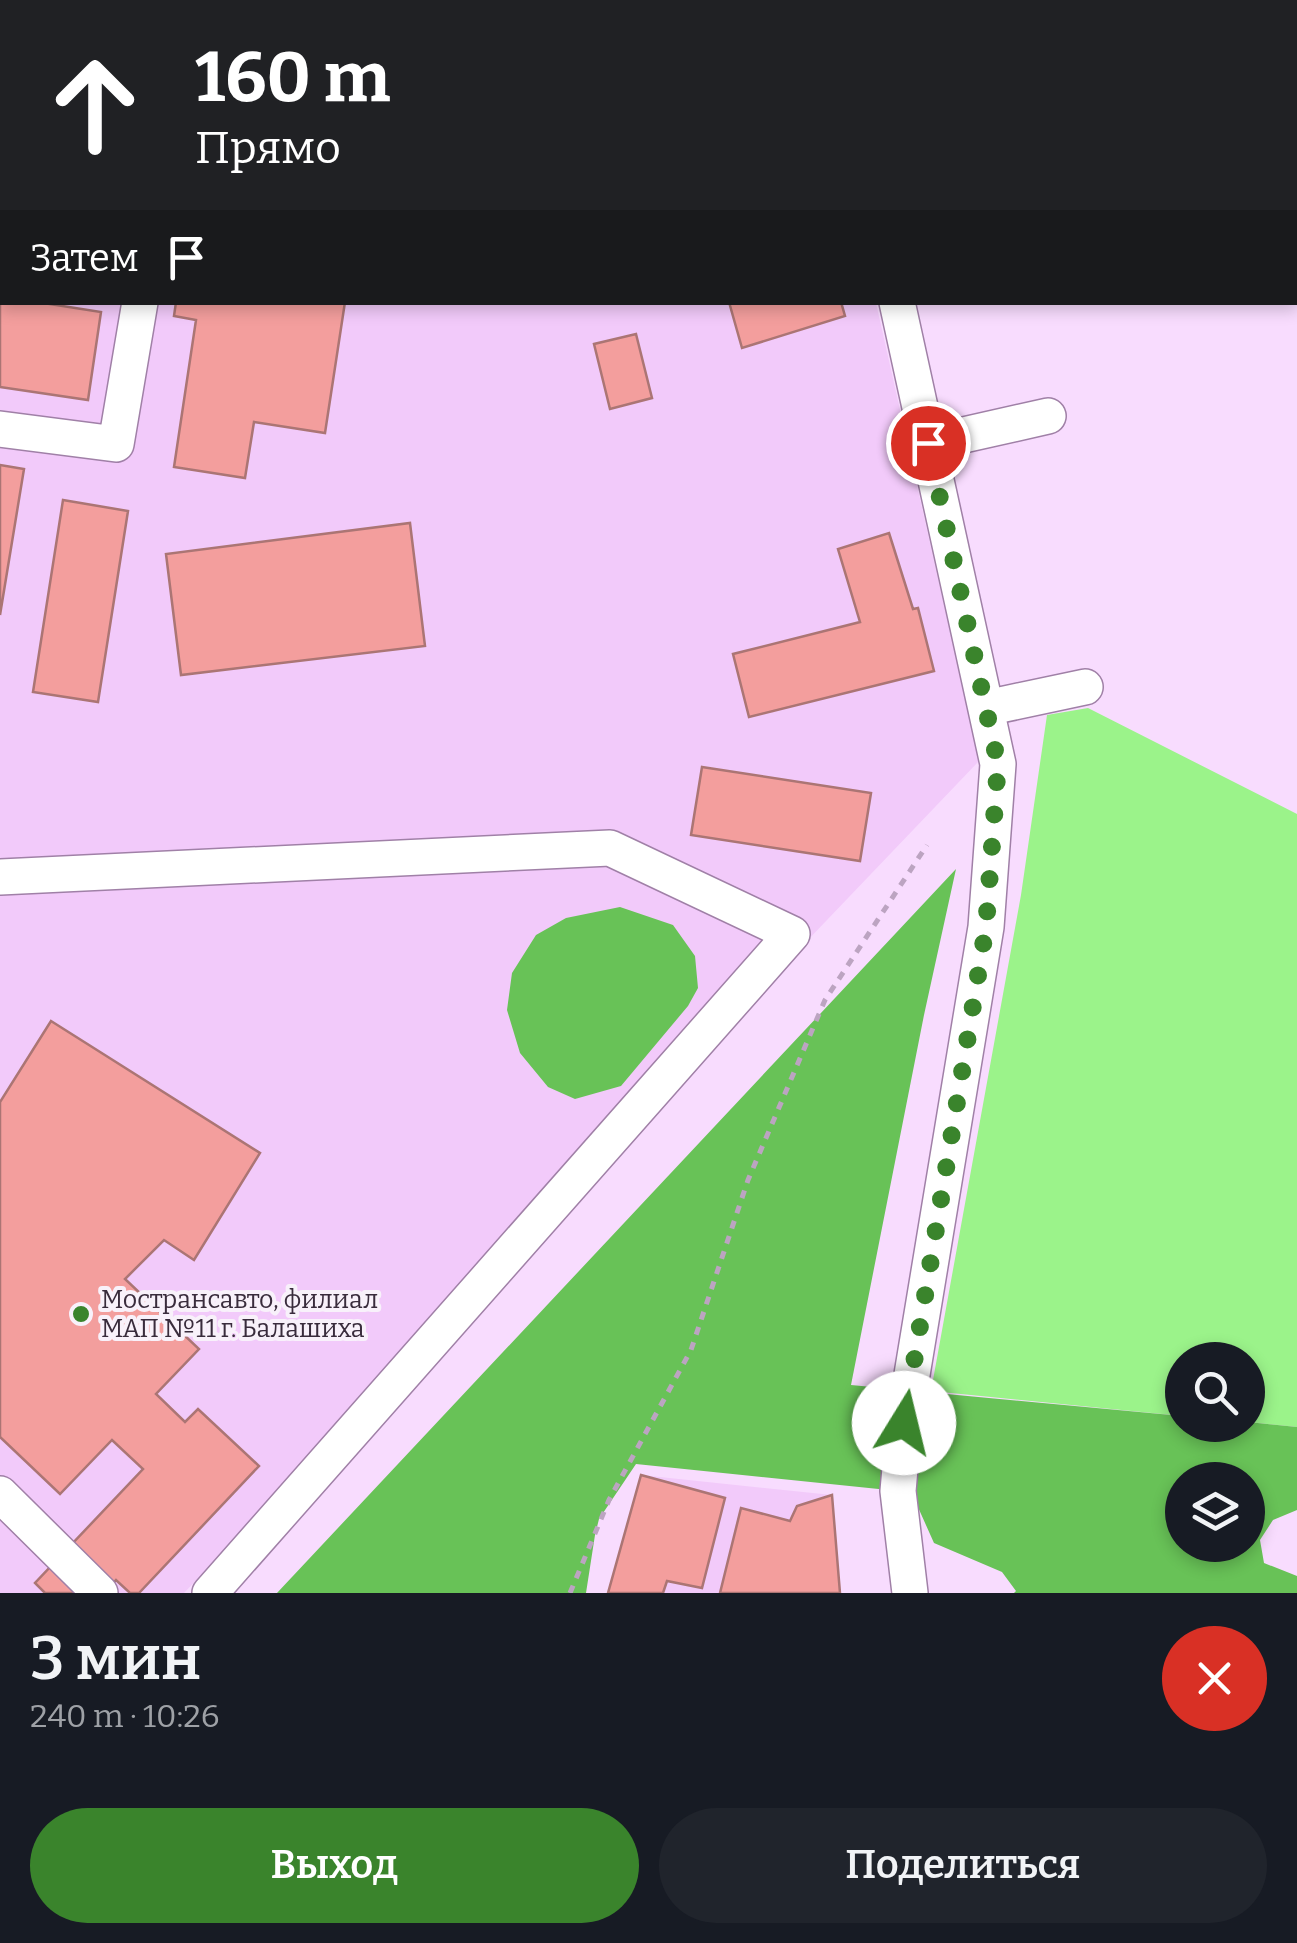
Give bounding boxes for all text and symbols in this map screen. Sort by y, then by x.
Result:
text: 160 m [195,36,390,120]
icon: ahead [30,40,160,170]
text: Прямо [195,121,341,175]
icon: arrive [159,230,214,285]
text: Затем [30,235,139,281]
pin [886,401,971,486]
icon: arrive [901,416,956,471]
place label: Мострансавто, филиал МАП №11 г. Балашиха [101,1285,378,1344]
marker: Мострансавто, филиал МАП №11 г. Балашиха [70,1303,92,1325]
map controls [1165,1342,1265,1562]
button: search [1165,1342,1265,1442]
position arrow [852,1371,956,1475]
button: layers [1165,1462,1265,1562]
text: 3 мин [30,1623,201,1695]
button: close [1162,1626,1267,1731]
text: 240 m · 10:26 [30,1697,220,1735]
button: Выход [30,1808,639,1923]
button: Поделиться [659,1808,1267,1923]

